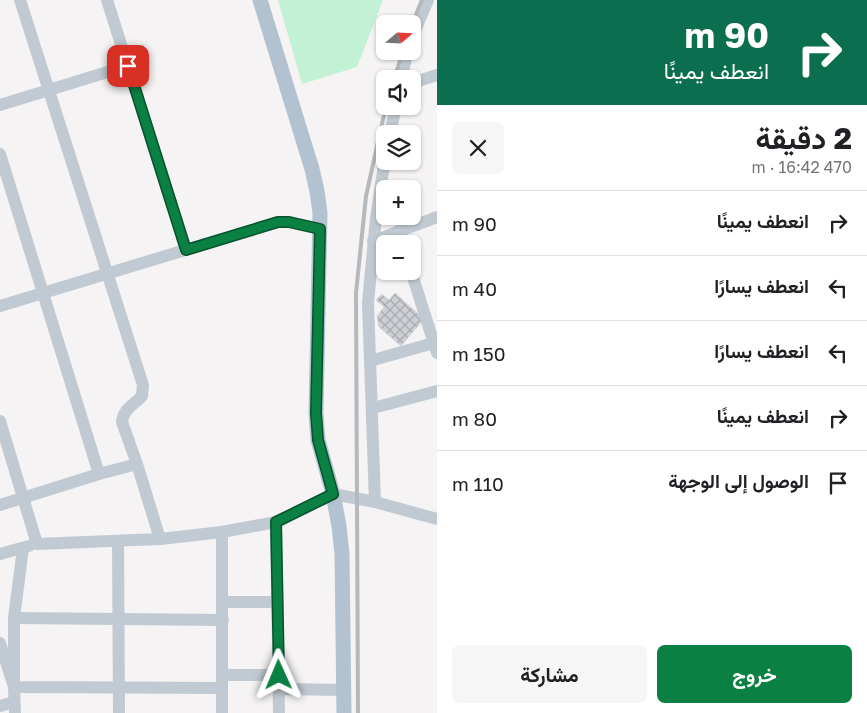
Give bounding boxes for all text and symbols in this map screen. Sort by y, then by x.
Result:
text: 90 m [685,14,769,56]
north arrow [376,15,421,60]
map controls [376,15,421,280]
icon: right [787,20,852,85]
pin [107,45,149,87]
icon: arrive [114,52,142,80]
text: انعطف يمينًا [664,57,769,84]
button: sound [376,70,421,115]
text: 2 دقيقة [755,120,852,156]
button: close [452,122,504,174]
button: layers [376,125,421,170]
text: 470 m · 16:42 [752,157,852,177]
button: + [376,180,421,225]
text: انعطف يمينًا [717,209,809,232]
icon: right [824,209,852,237]
text: 90 m [452,212,497,235]
button: − [376,235,421,280]
text: انعطف يسارًا [714,274,809,297]
icon: left [824,274,852,302]
text: 40 m [452,277,497,300]
text: انعطف يسارًا [714,339,809,362]
icon: left [824,339,852,367]
text: 150 m [452,342,506,365]
text: انعطف يمينًا [717,404,809,427]
icon: right [824,404,852,432]
text: 80 m [452,407,497,430]
text: الوصول إلى الوجهة [668,469,809,492]
icon: arrive [824,469,852,497]
text: 110 m [452,472,504,495]
button: مشاركة [452,645,647,703]
button: خروج [657,645,852,703]
position arrow [252,648,304,700]

